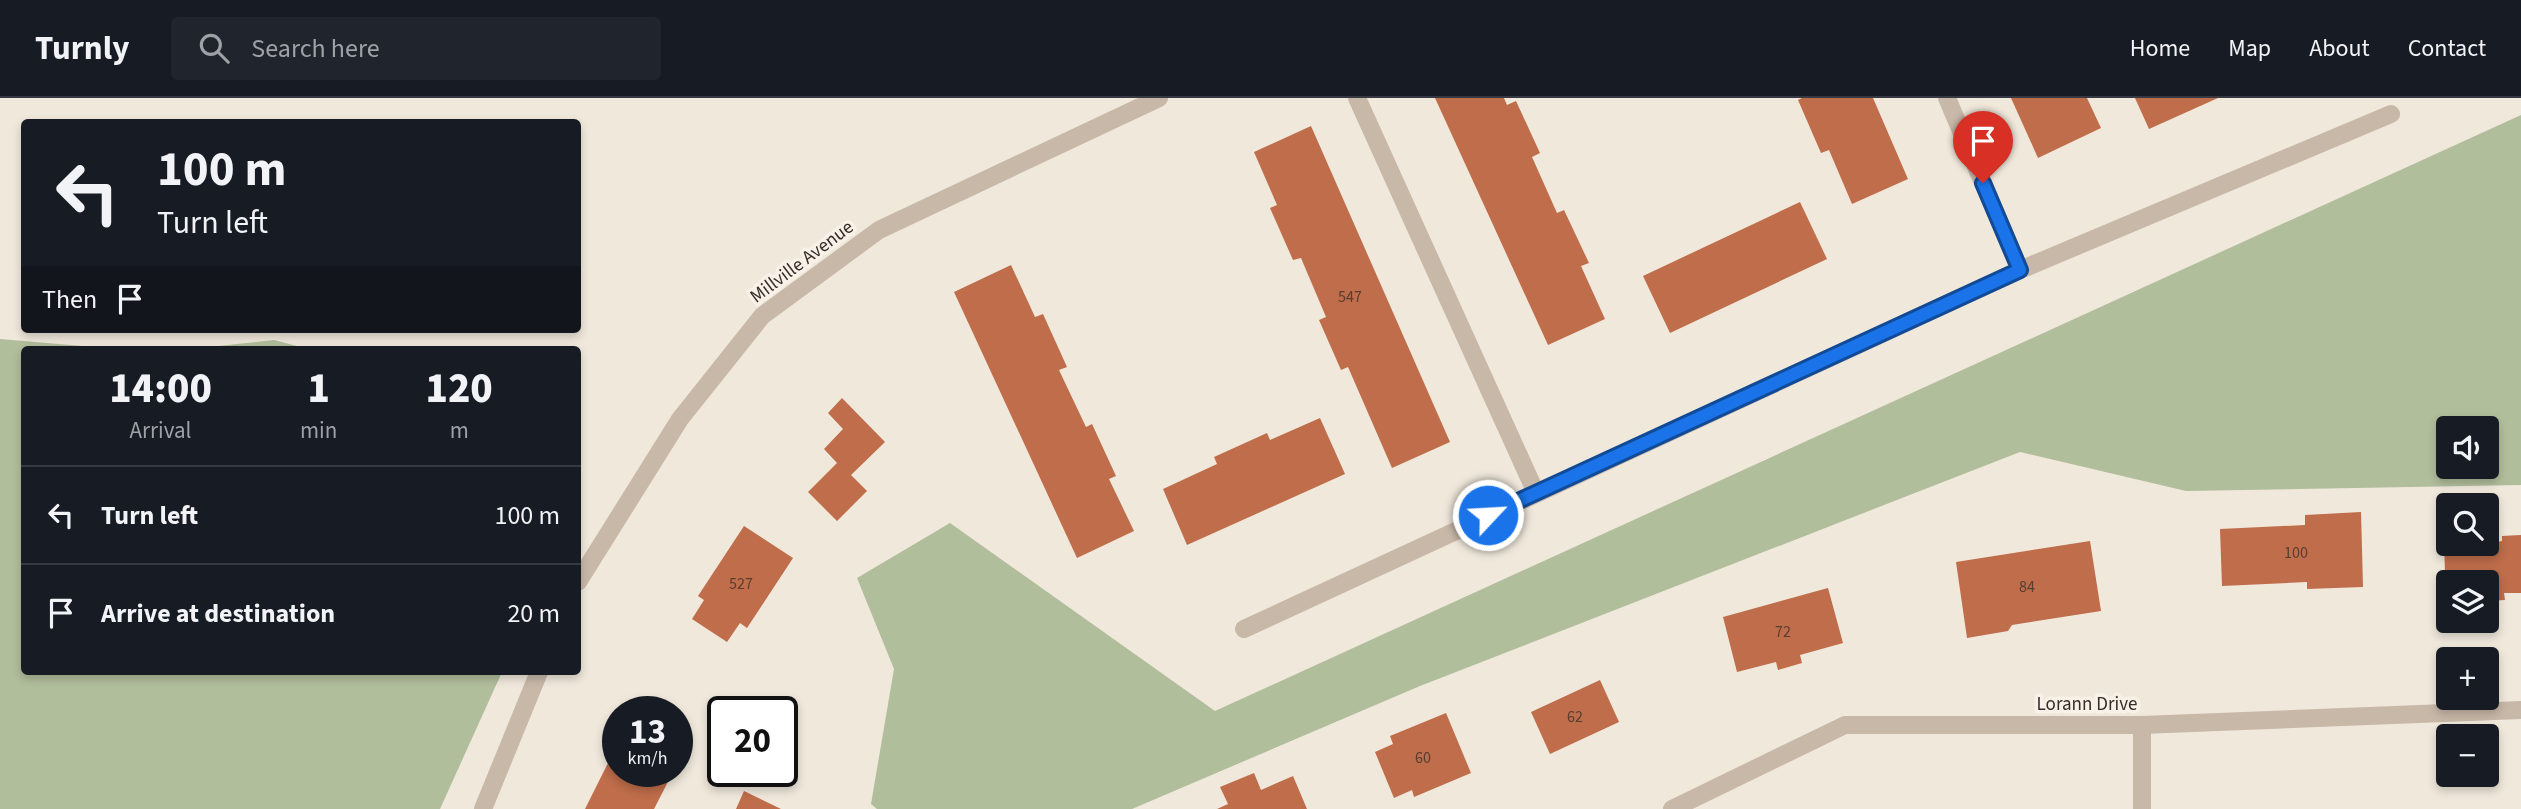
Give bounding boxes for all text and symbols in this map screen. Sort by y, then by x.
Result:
search box [171,17,661,80]
text: Turnly [35,25,129,72]
icon: search [195,29,233,67]
text: Search here [251,30,380,67]
text: Home [2130,31,2190,66]
text: Map [2228,31,2271,66]
text: About [2309,31,2370,66]
text: Contact [2408,31,2486,66]
pin [1953,111,2013,183]
icon: arrive [1964,122,2002,160]
text: 100 m [157,135,286,205]
icon: left [42,147,133,238]
text: Turn left [157,200,268,246]
street label: Millville Avenue [745,214,859,310]
icon: arrive [111,280,149,318]
text: Then [42,281,97,318]
house number: 547 [1338,286,1362,308]
text: 14:00 [109,359,212,419]
text: 1 [307,359,330,419]
text: 120 [426,359,493,419]
text: Arrival [130,414,191,447]
text: min [300,414,337,447]
text: m [450,414,469,447]
map controls [2436,416,2499,787]
button: sound [2436,416,2499,479]
position arrow [1451,478,1525,552]
button: search [2436,493,2499,556]
icon: left [42,496,80,534]
text: Turn left [101,497,198,534]
text: 100 m [494,497,560,534]
house number: 100 [2284,542,2308,564]
button: layers [2436,570,2499,633]
house number: 527 [729,573,753,595]
house number: 84 [2019,576,2035,598]
icon: arrive [42,594,80,632]
text: Arrive at destination [101,595,335,632]
text: 20 m [507,595,560,632]
house number: 72 [1775,621,1791,643]
button: + [2436,647,2499,710]
street label: Lorann Drive [2037,691,2137,718]
speed limit sign: 20 [707,696,798,787]
house number: 62 [1567,706,1583,728]
text: 13 [629,707,666,757]
button: − [2436,724,2499,787]
text: km/h [628,746,667,771]
house number: 60 [1415,747,1431,769]

